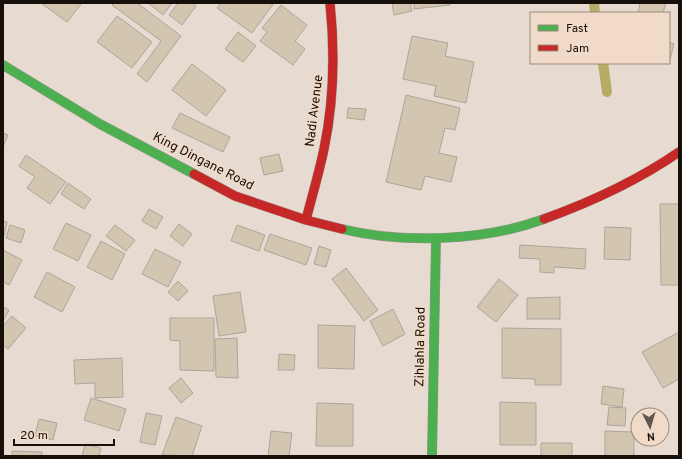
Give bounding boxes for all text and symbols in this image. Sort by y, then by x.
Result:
legend [530,12,670,64]
text: Fast [566,21,588,37]
text: Jam [566,41,589,57]
street label: Nadi Avenue [303,74,327,148]
street label: King Dingane Road [150,130,256,194]
street label: Zihlahla Road [412,307,430,387]
north arrow [630,407,670,447]
scale bar [14,421,114,447]
text: 20 m [20,428,48,444]
text: N [646,429,655,443]

